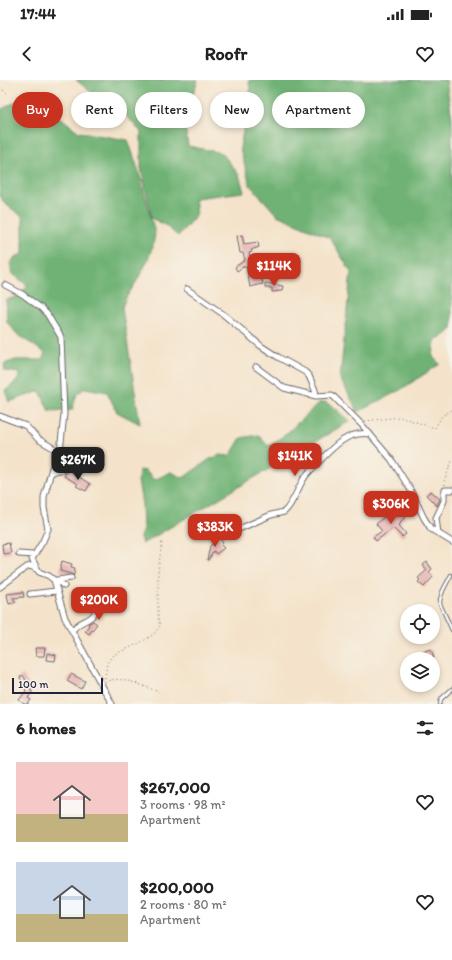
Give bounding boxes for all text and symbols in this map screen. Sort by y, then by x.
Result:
text: 17:44 [20,5,56,23]
icon: back [16,43,38,65]
text: Roofr [205,43,247,65]
icon: heart [414,43,436,65]
chip: Buy [12,92,63,128]
chip: Rent [71,92,127,128]
chip: Filters [135,92,202,128]
chip: New [210,92,264,128]
chip: Apartment [272,92,365,128]
pin: $114K [246,253,302,287]
text: $114K [257,258,291,273]
pin: $141K [267,443,323,477]
pin: $267K [50,447,106,481]
text: $141K [278,448,312,463]
text: $267K [60,452,96,467]
pin: $306K [363,491,419,525]
text: $306K [373,496,409,511]
pin: $383K [187,514,243,548]
text: $383K [197,519,233,534]
pin: $200K [71,587,127,621]
text: $200K [80,592,118,607]
map controls [400,604,440,692]
button: locate [400,604,440,644]
button: layers [400,652,440,692]
scale bar [12,676,103,695]
text: 100 m [18,678,48,691]
icon: filters [414,717,436,739]
text: 6 homes [16,718,76,738]
text: $267,000 [140,777,210,797]
icon: home [48,778,96,826]
icon: heart [414,791,436,813]
text: 3 rooms · 98 m² [140,797,226,812]
text: Apartment [140,812,201,827]
text: $200,000 [140,877,214,897]
icon: home [48,878,96,926]
icon: heart [414,891,436,913]
text: 2 rooms · 80 m² [140,897,227,912]
text: Apartment [140,912,201,927]

